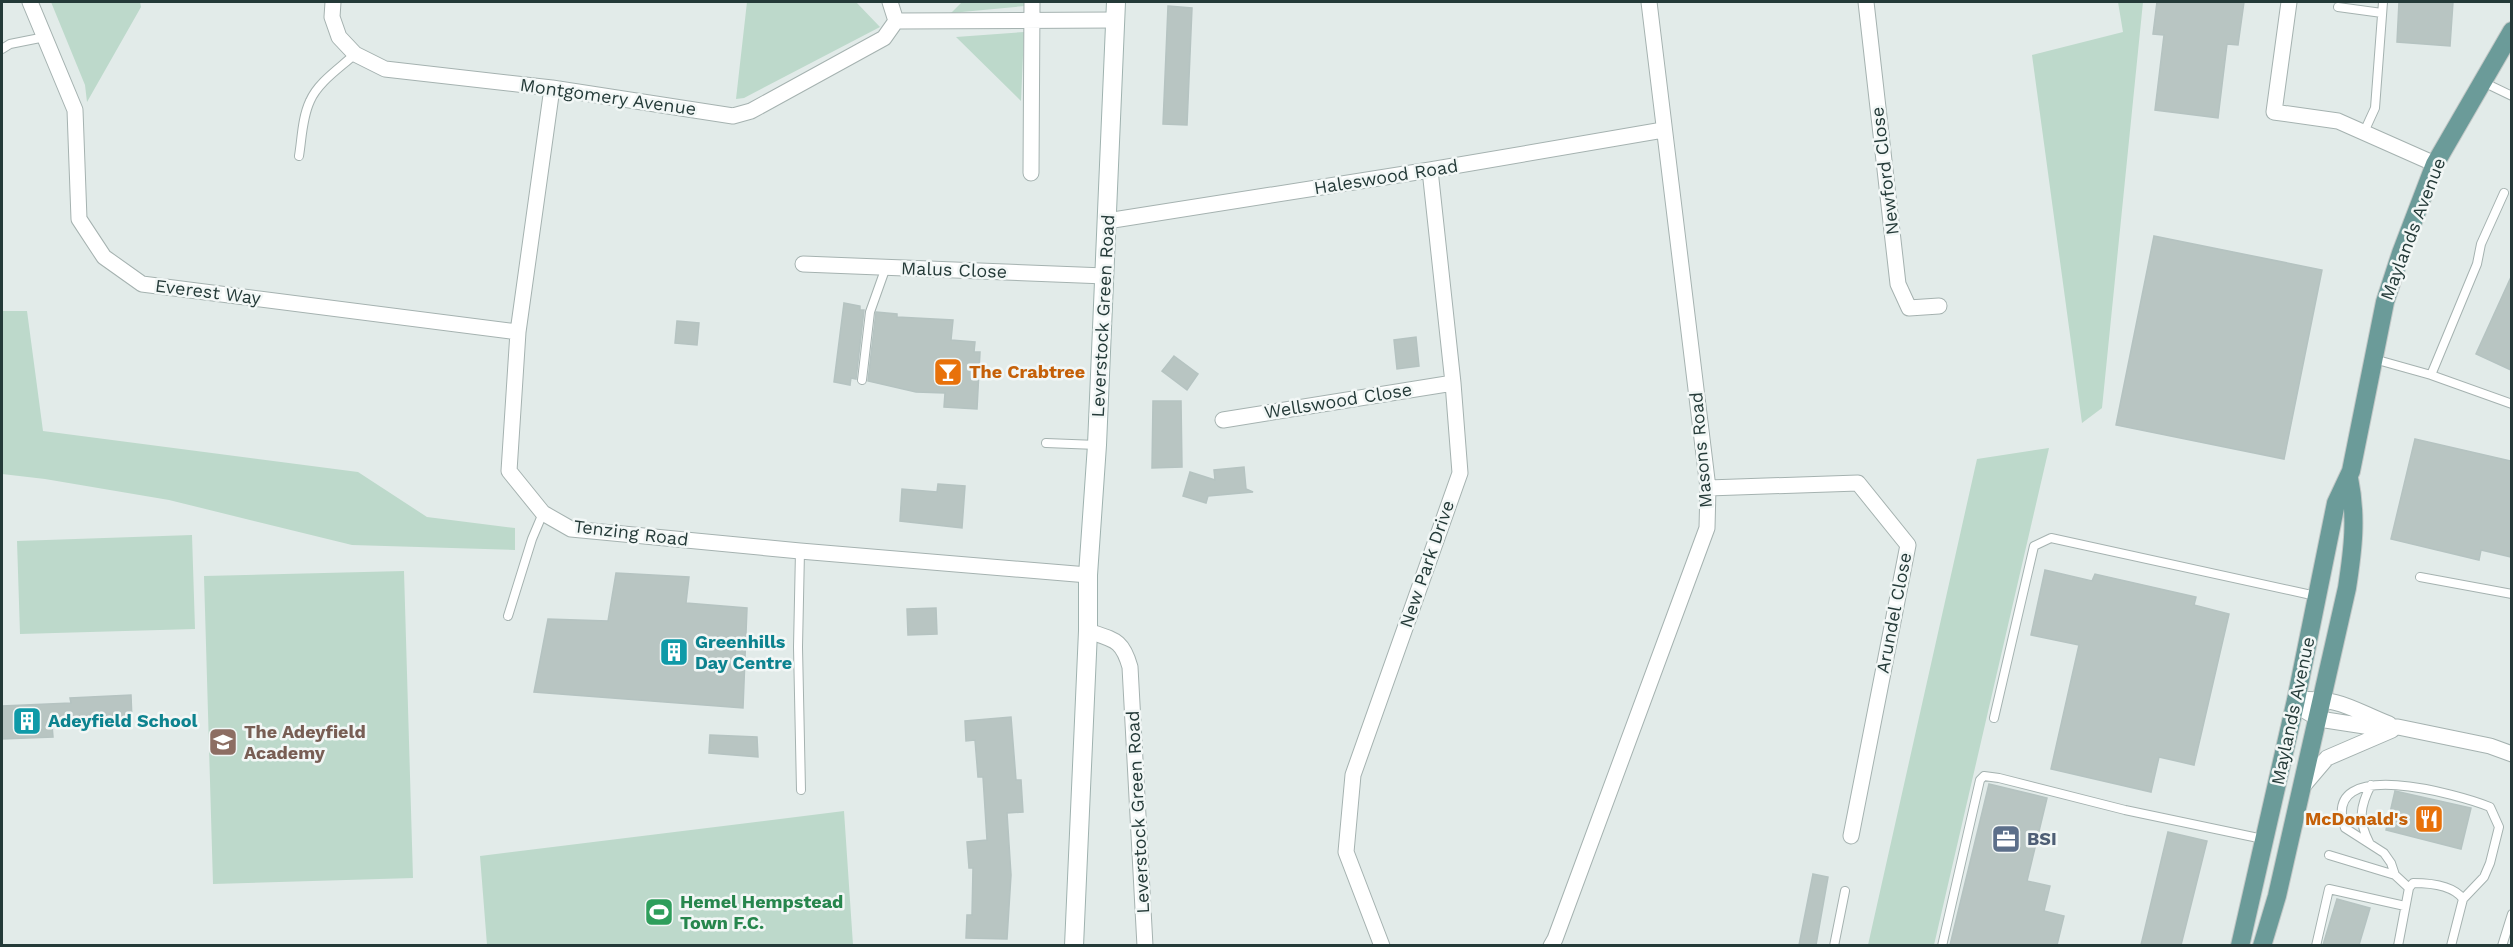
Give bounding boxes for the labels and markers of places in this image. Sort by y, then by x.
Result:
bar icon: The Crabtree [932,356,964,388]
place label: The Crabtree [969,361,1085,382]
place label: Greenhills Day Centre [695,631,792,673]
building icon: Greenhills Day Centre [658,636,690,668]
building icon: Adeyfield School [11,705,43,737]
place label: Adeyfield School [48,710,197,731]
place label: The Adeyfield Academy [244,721,366,763]
school or university icon: The Adeyfield Academy [207,726,239,758]
restaurant icon: McDonald's [2413,803,2445,835]
place label: McDonald's [2305,808,2408,829]
office icon: BSI [1990,823,2022,855]
place label: BSI [2027,828,2057,849]
place label: Hemel Hempstead Town F.C. [680,891,843,933]
sports icon: Hemel Hempstead Town F.C. [643,896,675,928]

